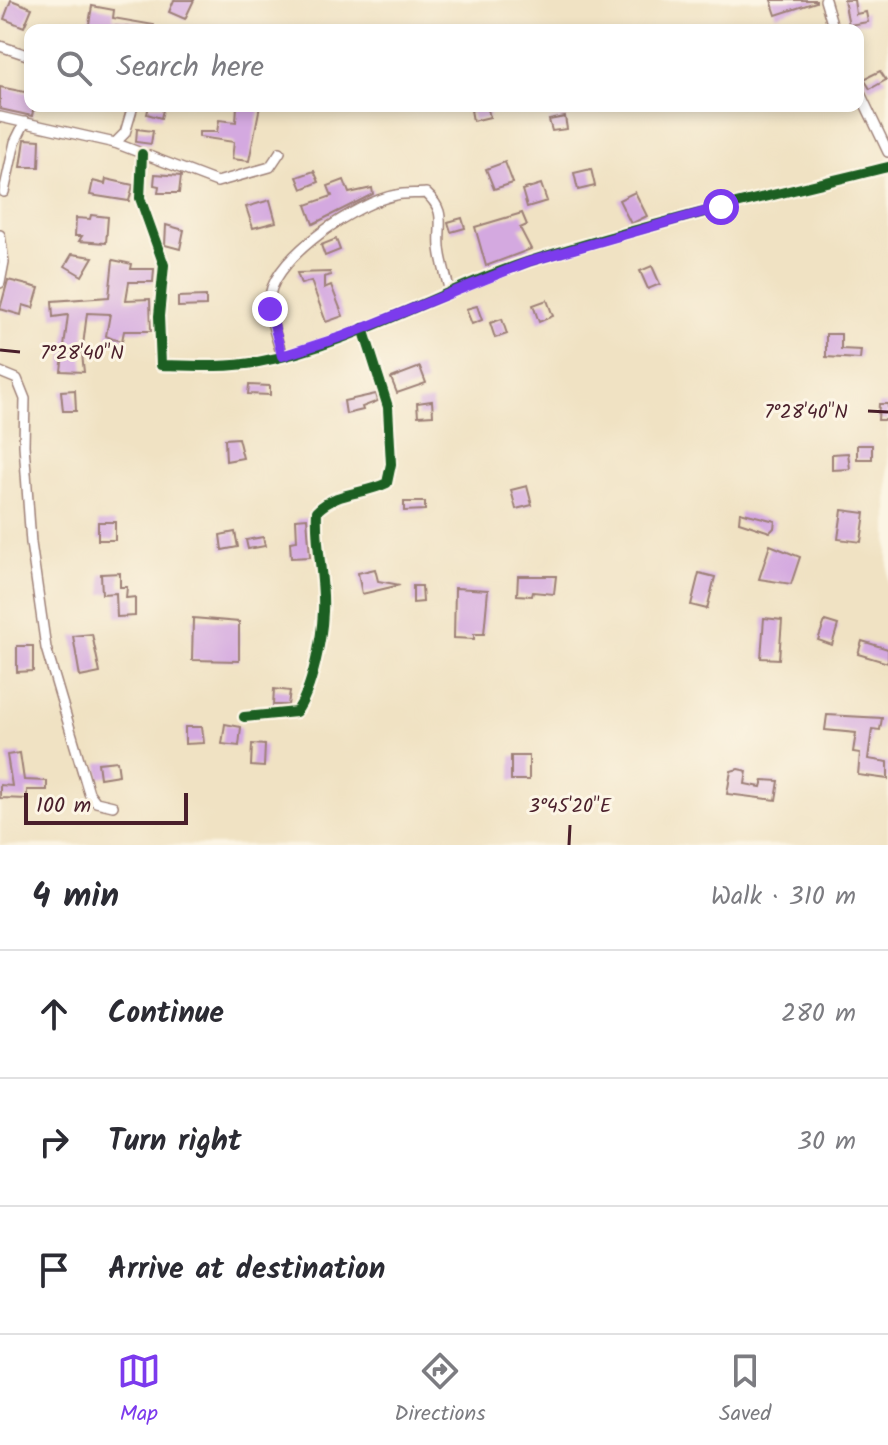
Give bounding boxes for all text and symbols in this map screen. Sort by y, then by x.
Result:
search box [24,24,864,112]
text: Search here [116,44,264,92]
icon: search [52,46,96,90]
route start [703,189,739,225]
route end [252,291,288,327]
text: 7°28'40"N [40,338,124,370]
text: 7°28'40"N [764,397,848,429]
scale bar [24,789,188,825]
text: 100 m [36,789,91,824]
text: 3°45'20"E [529,791,613,823]
text: 4 min [32,870,119,924]
text: Walk · 310 m [711,876,856,918]
text: Continue [108,990,224,1038]
icon: ahead [32,992,76,1036]
text: 280 m [781,993,856,1035]
text: Turn right [108,1118,241,1166]
icon: right [32,1120,76,1164]
text: 30 m [797,1121,856,1163]
text: Arrive at destination [108,1246,385,1294]
icon: arrive [32,1248,76,1292]
tab: Map [117,1349,161,1432]
tab: Directions [394,1349,486,1432]
tab: Saved [719,1349,771,1432]

